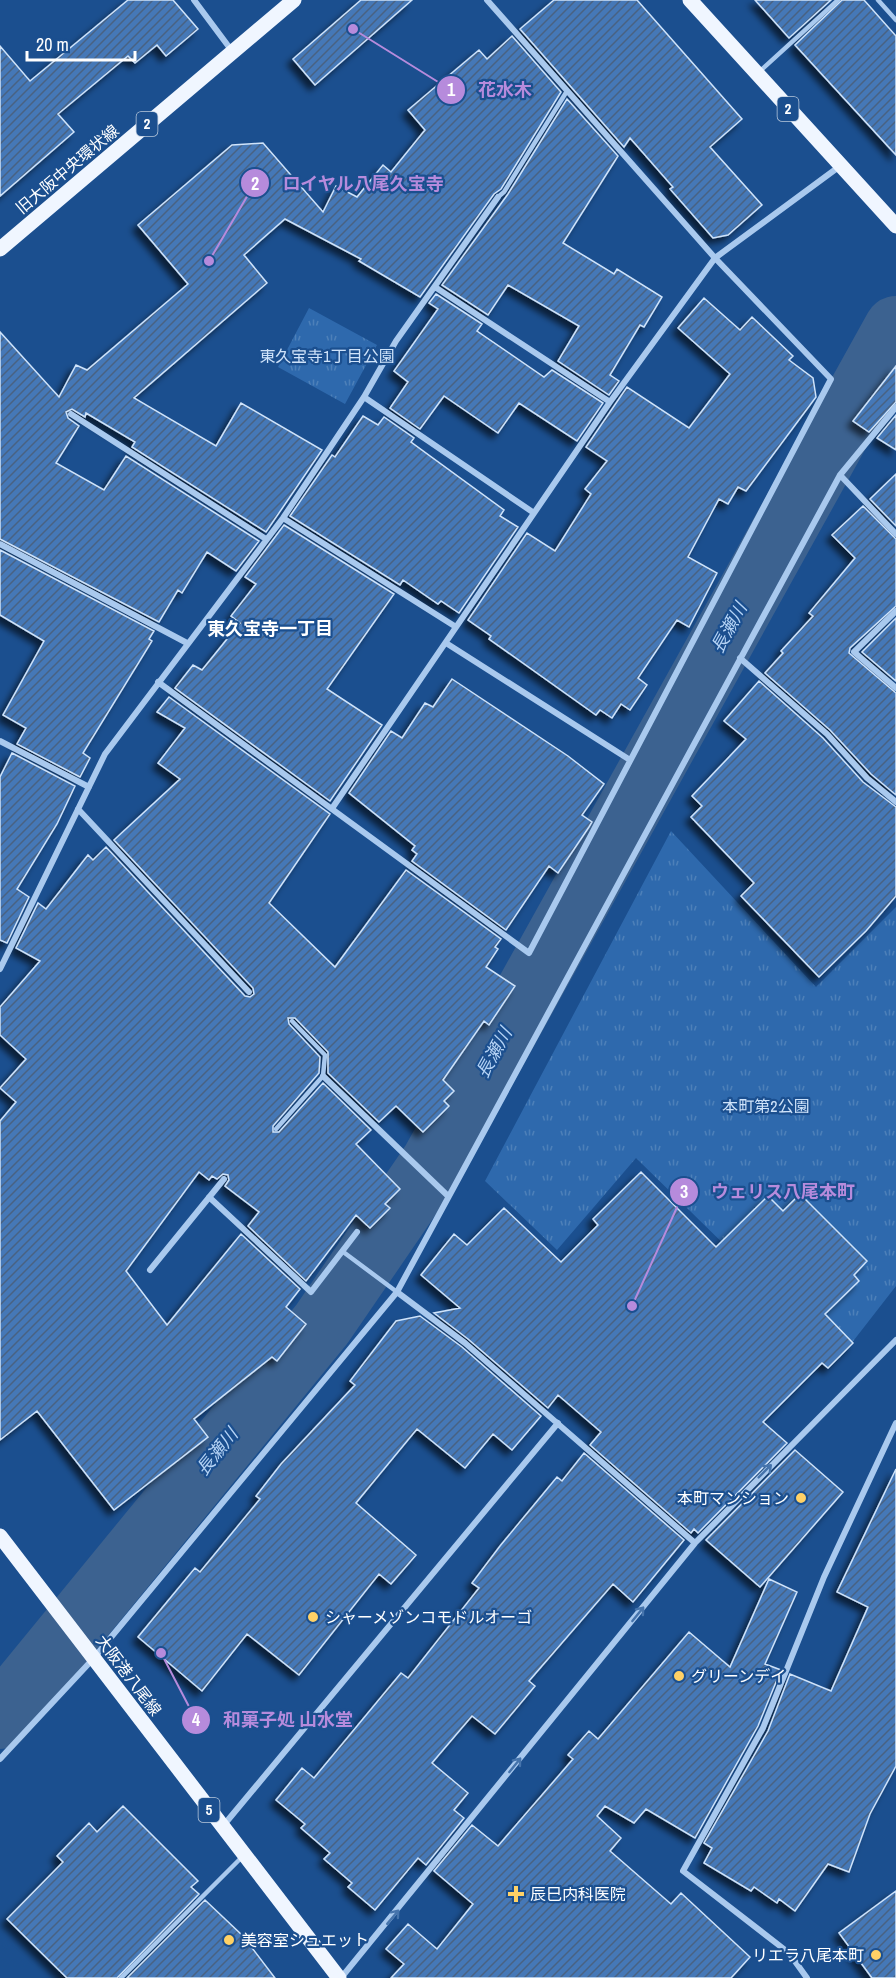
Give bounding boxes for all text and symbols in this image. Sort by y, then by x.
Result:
scale bar [27,24,135,62]
text: 20 m [36,32,69,57]
callout: 花水木 [436,72,544,108]
text: 1 [447,77,456,102]
text: 花水木 [478,77,532,102]
road number: 2 [778,97,798,121]
road number: 2 [136,112,158,136]
street label: 旧大阪中央環状線 [11,119,123,219]
callout: ロイヤル八尾久宝寺 [240,165,456,201]
text: 2 [251,171,259,196]
text: ロイヤル八尾久宝寺 [282,171,444,196]
park label: 東久宝寺1丁目公園 [259,345,395,367]
water label: 長瀬川 [705,596,754,657]
district label: 東久宝寺一丁目 [207,616,333,641]
water label: 長瀬川 [470,1021,519,1082]
park label: 本町第2公園 [722,1095,810,1117]
callout: ウェリス八尾本町 [669,1174,867,1210]
text: 3 [680,1179,688,1204]
text: ウェリス八尾本町 [711,1179,855,1204]
water label: 長瀬川 [190,1421,245,1481]
one-way arrow [758,1464,773,1479]
place label: 本町マンション [677,1487,789,1509]
marker: 本町マンション [794,1491,808,1505]
place label: シャーメゾンコモドルオーゴ [325,1606,532,1628]
one-way arrow [631,1606,644,1622]
marker: シャーメゾンコモドルオーゴ [306,1610,320,1624]
street label: 大阪港八尾線 [91,1630,167,1720]
place label: グリーンデイ [691,1665,786,1687]
marker: グリーンデイ [672,1669,686,1683]
callout: 和菓子処 山水堂 [181,1702,365,1738]
text: 4 [192,1707,201,1732]
text: 和菓子処 山水堂 [223,1707,353,1732]
one-way arrow [509,1758,522,1774]
road number: 5 [198,1798,220,1822]
place label: 辰巳内科医院 [530,1883,626,1905]
marker: 辰巳内科医院 [507,1885,525,1903]
one-way arrow [386,1909,399,1925]
place label: 美容室シュエット [241,1929,369,1951]
marker: 美容室シュエット [222,1933,236,1947]
place label: リエラ八尾本町 [752,1944,864,1966]
marker: リエラ八尾本町 [869,1948,883,1962]

